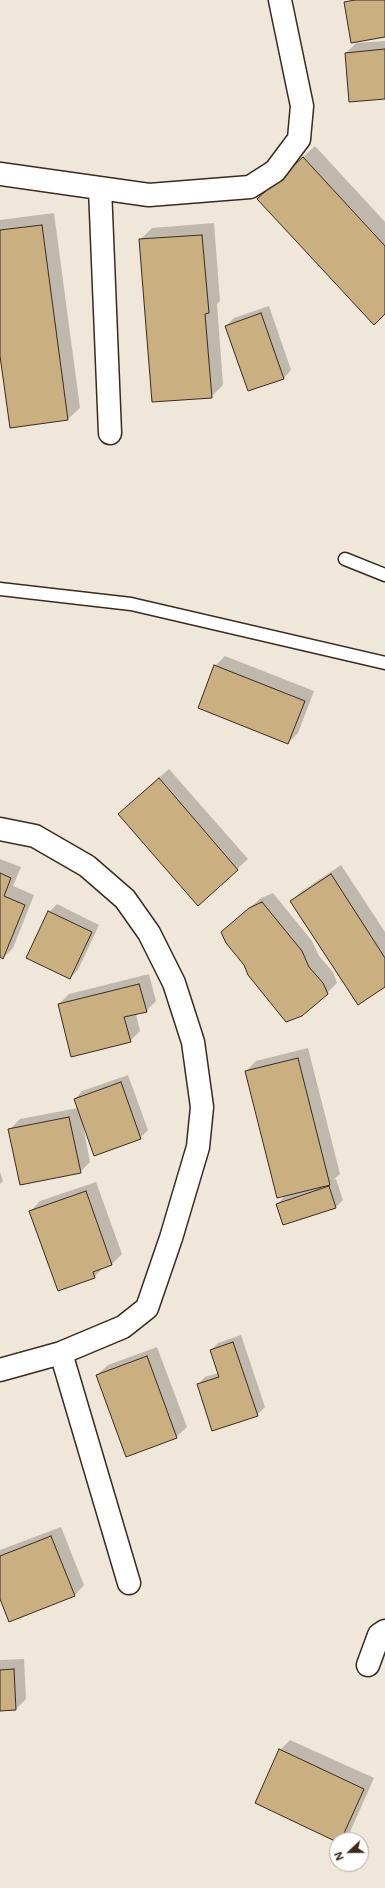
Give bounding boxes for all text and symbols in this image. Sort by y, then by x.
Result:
north arrow [329,1832,369,1872]
text: N [330,1850,347,1863]

